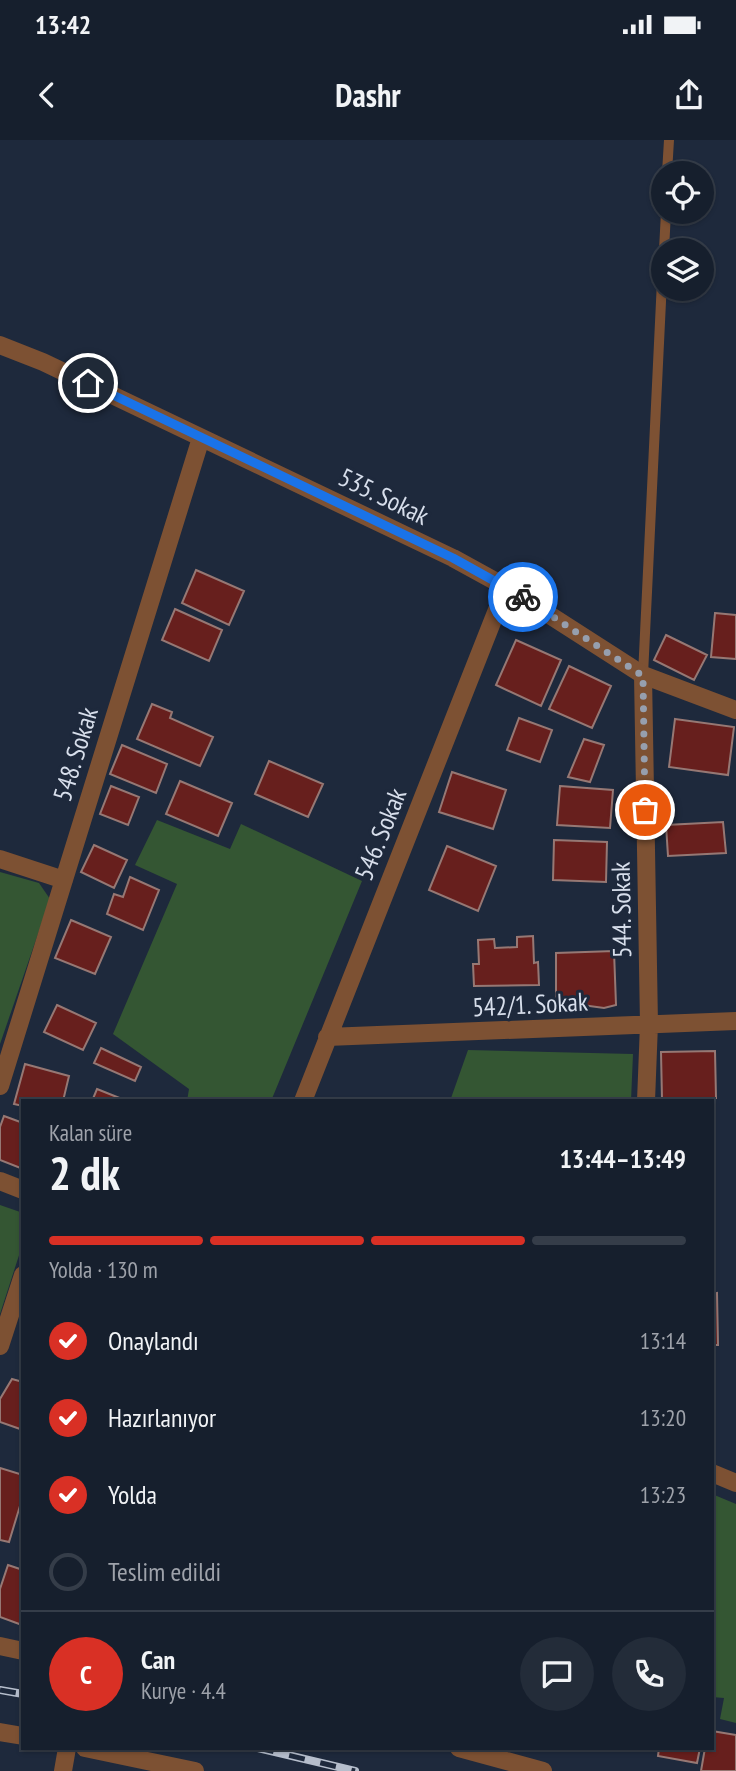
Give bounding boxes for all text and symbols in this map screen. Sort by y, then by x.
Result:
text: 13:42 [35,8,91,41]
text: Dashr [335,74,401,116]
icon: back [28,76,66,114]
icon: share [670,76,708,114]
map controls [651,161,714,301]
button: locate [651,161,714,224]
button: layers [651,238,714,301]
pin [58,353,118,413]
icon: home [69,364,107,402]
street label: 535. Sokak [333,460,435,532]
courier [488,562,558,632]
icon: bike [504,578,542,616]
street label: 548. Sokak [45,703,105,805]
pin [615,780,675,840]
street label: 546. Sokak [347,783,413,885]
icon: bag [626,791,664,829]
street label: 544. Sokak [604,861,638,959]
street label: 542/1. Sokak [471,984,589,1024]
text: Kalan süre [49,1118,132,1147]
text: 13:44–13:49 [559,1142,686,1175]
text: 2 dk [49,1143,120,1203]
text: Yolda · 130 m [49,1255,158,1284]
icon: check [49,1322,87,1360]
text: Onaylandı [108,1324,199,1357]
text: 13:14 [640,1326,686,1355]
icon: check [49,1399,87,1437]
text: Hazırlanıyor [108,1401,216,1434]
text: 13:20 [640,1403,686,1432]
icon: check [49,1476,87,1514]
text: Yolda [108,1478,157,1511]
text: 13:23 [640,1480,686,1509]
text: Teslim edildi [108,1555,221,1588]
button: chat [520,1637,594,1711]
button: phone [612,1637,686,1711]
text: Can [141,1643,175,1676]
text: C [80,1658,92,1691]
text: Kurye · 4.4 [141,1676,226,1705]

